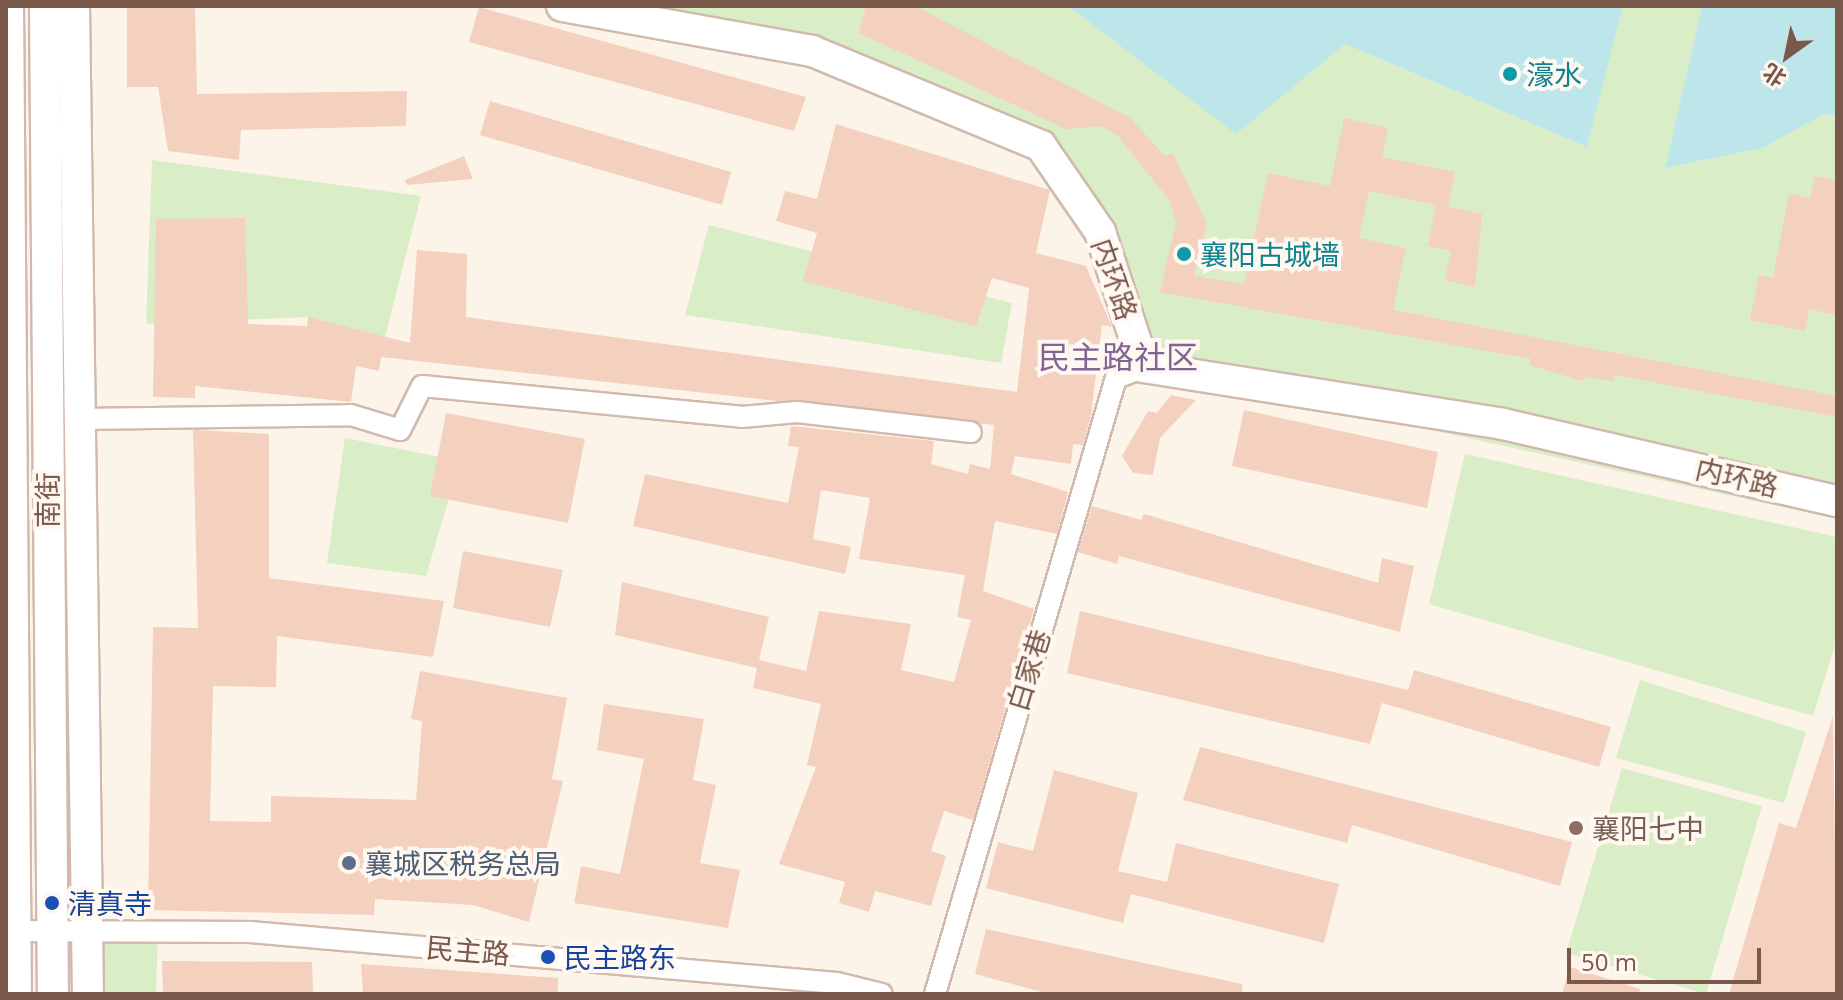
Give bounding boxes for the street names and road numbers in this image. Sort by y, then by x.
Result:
street label: 内环路 [1085,234,1145,324]
street label: 内环路 [1692,451,1782,503]
street label: 南街 [30,472,64,528]
street label: 白家巷 [1000,625,1056,715]
street label: 民主路 [425,930,511,970]

